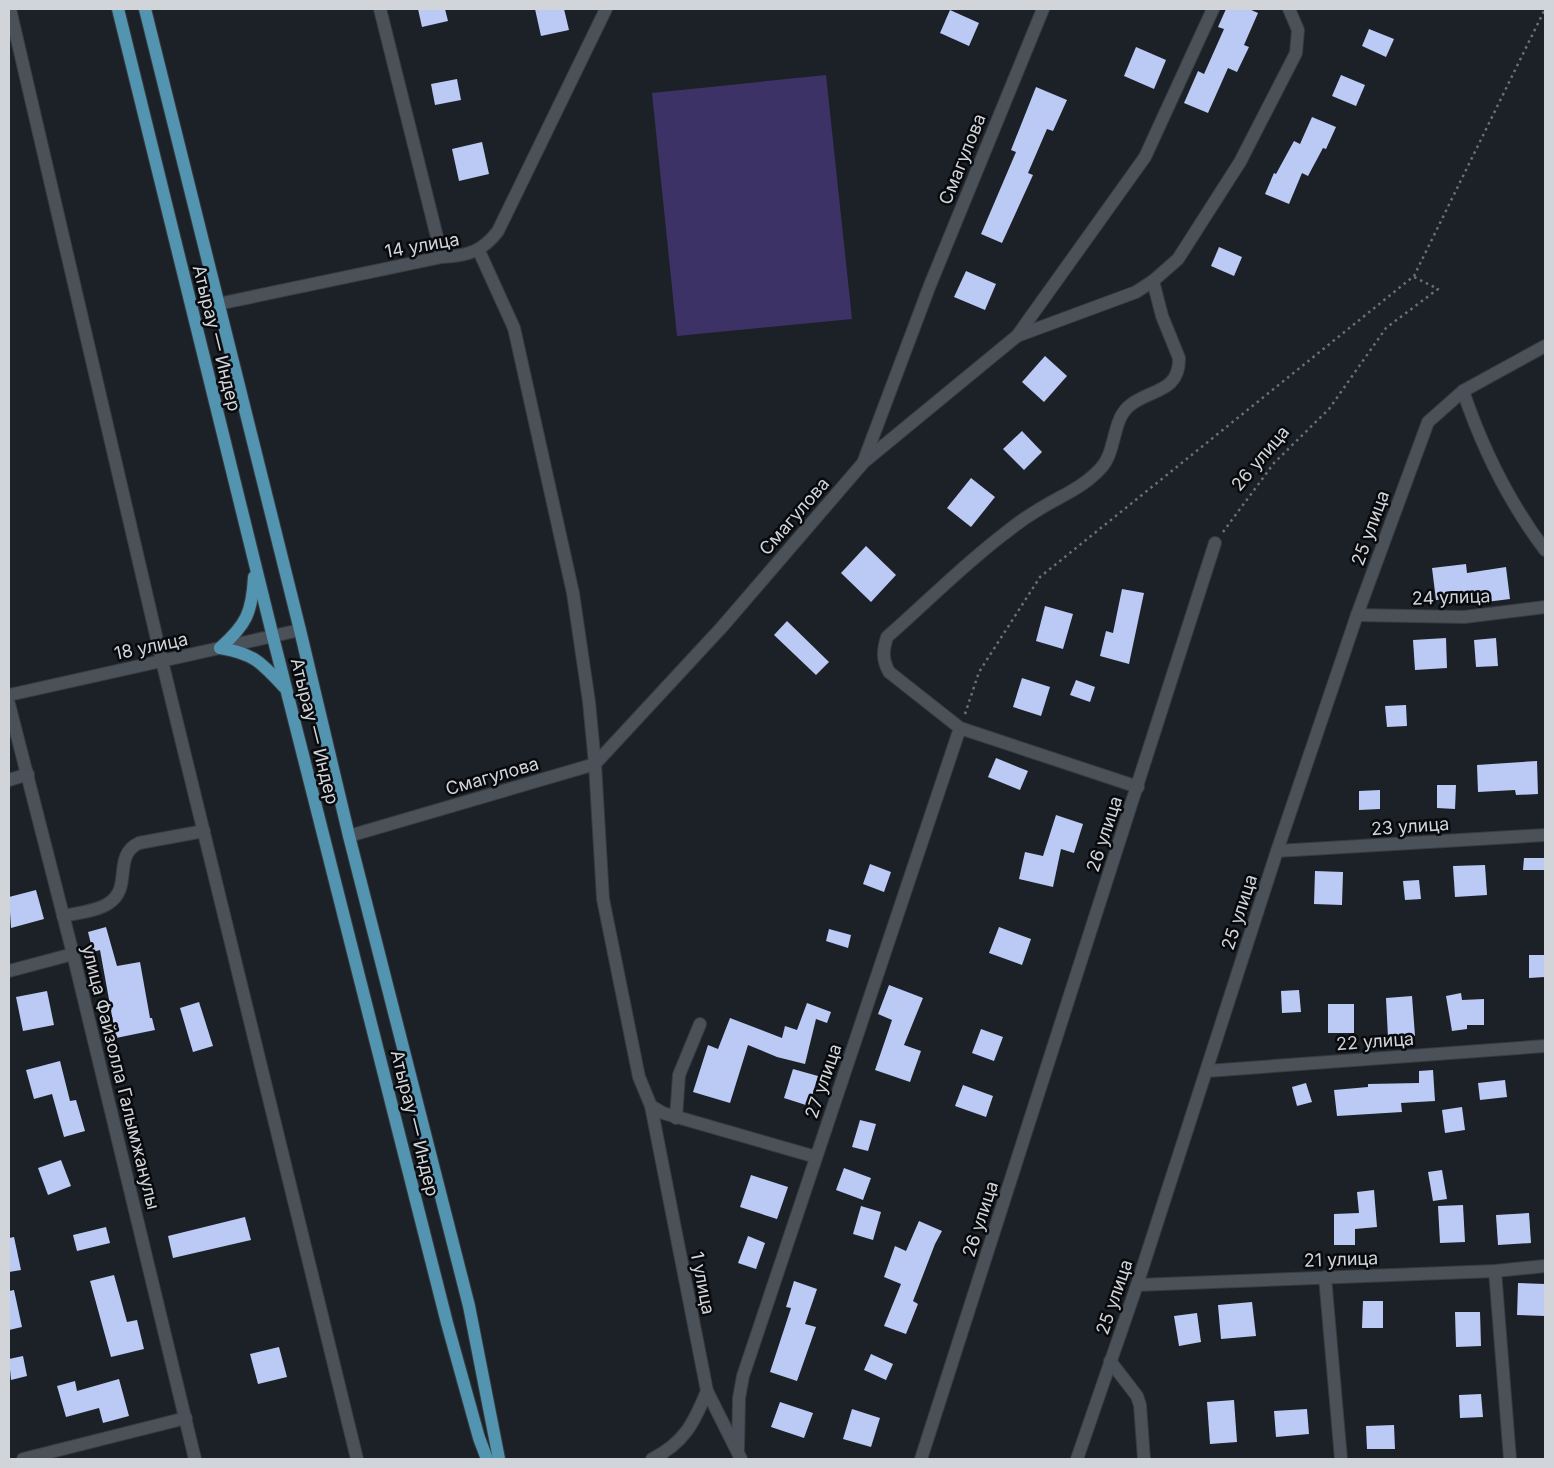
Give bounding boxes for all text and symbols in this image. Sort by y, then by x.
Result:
street label: Смагулова [934,111,990,207]
street label: 14 улица [383,228,461,262]
street label: Атырау — Индер [189,263,245,413]
street label: 26 улица [1227,421,1293,495]
street label: Смагулова [755,473,833,559]
street label: 25 улица [1347,488,1393,568]
street label: 24 улица [1411,585,1491,609]
street label: 18 улица [112,628,190,664]
street label: Атырау — Индер [287,656,343,806]
street label: Смагулова [443,753,541,799]
street label: 26 улица [1082,793,1126,875]
street label: 23 улица [1370,813,1450,839]
street label: 25 улица [1217,872,1261,952]
street label: улица Файзолла Галымжанулы [78,942,164,1212]
street label: 22 улица [1335,1028,1415,1054]
street label: 27 улица [800,1041,846,1121]
street label: Атырау — Индер [387,1048,443,1198]
street label: 26 улица [958,1178,1002,1260]
street label: 21 улица [1303,1247,1379,1271]
street label: 1 улица [687,1250,719,1316]
street label: 25 улица [1091,1257,1137,1337]

